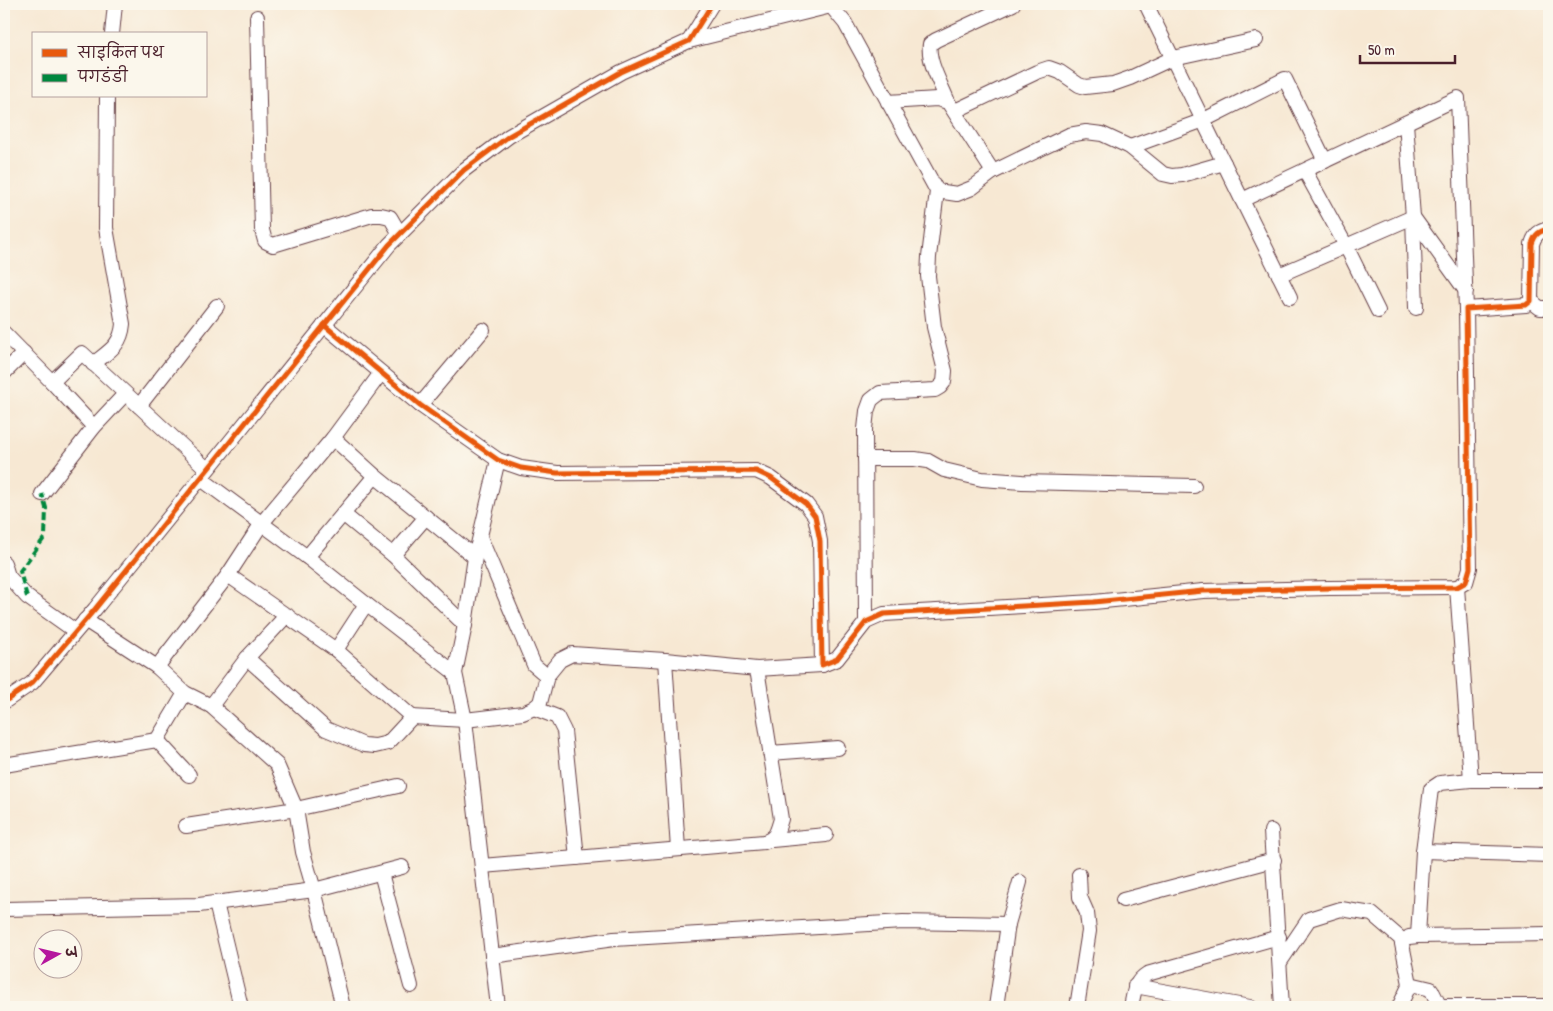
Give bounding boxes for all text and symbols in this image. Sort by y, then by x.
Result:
legend [32,32,208,98]
scale bar [1360,32,1456,64]
text: 50 m [1368,39,1395,60]
text: साइकिल पथ [77,41,165,63]
text: पगडंडी [77,65,128,87]
north arrow [32,928,82,978]
text: उ [61,944,82,960]

